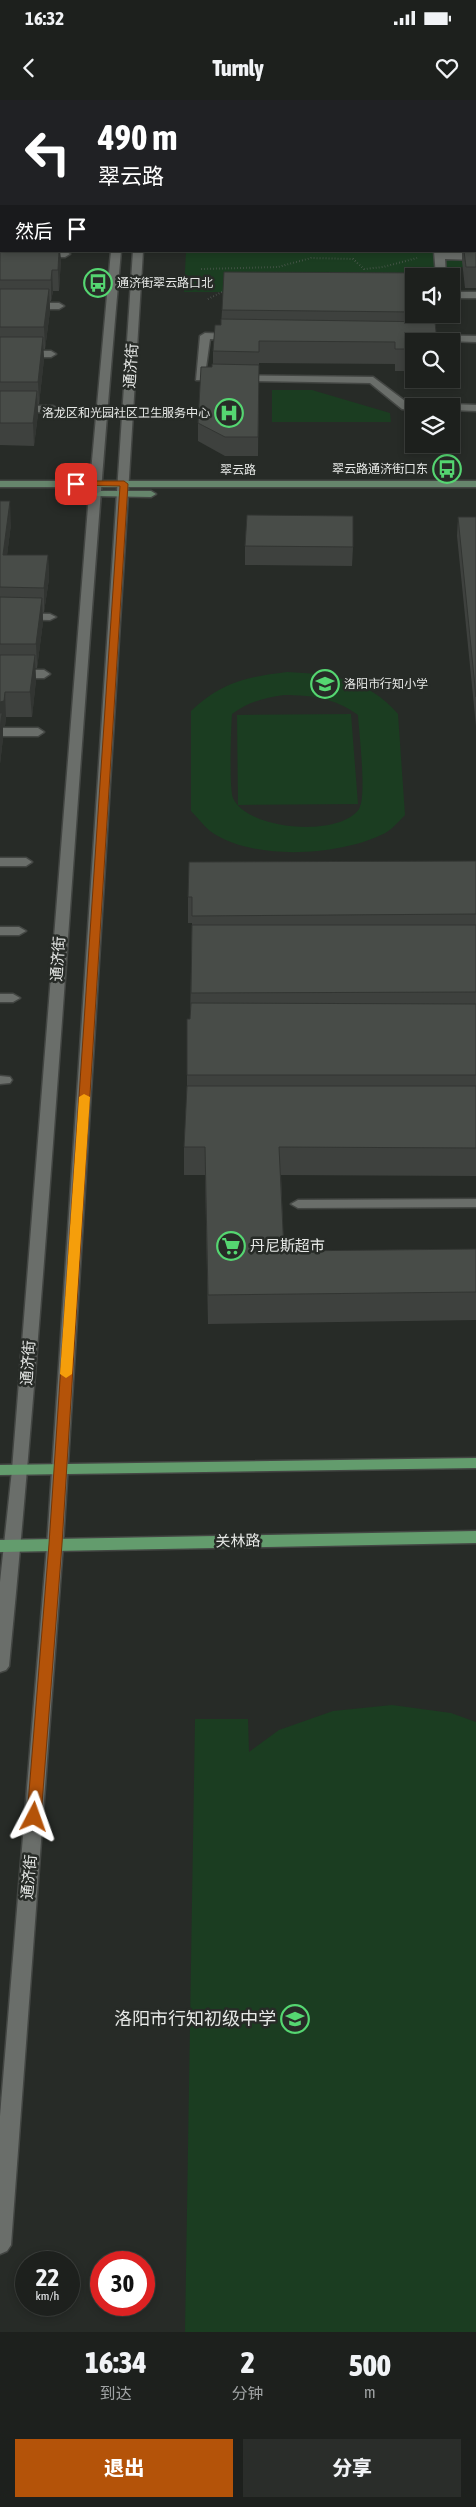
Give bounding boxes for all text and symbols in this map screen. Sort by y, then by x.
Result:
text: 16:32 [25,7,64,29]
icon: back [15,54,43,82]
icon: heart [433,54,461,82]
text: Turnly [212,55,264,81]
text: 490 m [98,117,177,157]
icon: left [15,120,80,185]
text: 翠云路 [98,163,164,189]
icon: arrive [63,215,91,243]
text: 然后 [15,220,53,242]
bus stop icon: 通济街翠云路口北 [83,268,113,298]
map controls [405,268,460,453]
button: sound [405,268,460,323]
place label: 通济街翠云路口北 [117,276,213,290]
button: search [405,333,460,388]
street label: 通济街 [120,343,141,389]
hospital icon: 洛龙区和光园社区卫生服务中心 [214,398,244,428]
button: layers [405,398,460,453]
place label: 洛龙区和光园社区卫生服务中心 [42,406,210,420]
bus stop icon: 翠云路通济街口东 [432,454,462,484]
place label: 翠云路通济街口东 [332,462,428,476]
pin [55,463,97,505]
street label: 翠云路 [220,463,256,477]
icon: arrive [62,470,90,498]
school or university icon: 洛阳市行知小学 [310,669,340,699]
place label: 洛阳市行知小学 [344,677,428,691]
street label: 通济街 [47,936,68,982]
supermarket icon: 丹尼斯超市 [216,1231,246,1261]
place label: 丹尼斯超市 [250,1237,325,1254]
street label: 通济街 [17,1340,38,1386]
street label: 关林路 [215,1532,261,1549]
position arrow [7,1790,59,1842]
street label: 通济街 [18,1854,39,1900]
school or university icon: 洛阳市行知初级中学 [280,2004,310,2034]
place label: 洛阳市行知初级中学 [114,2008,276,2029]
speed limit sign: 30 [90,2251,155,2316]
text: 22 [36,2263,59,2291]
text: km/h [36,2289,59,2303]
text: 16:34 [85,2345,147,2379]
text: 2 [241,2345,255,2379]
text: 500 [349,2348,391,2382]
text: m [364,2383,376,2401]
text: 到达 [100,2384,132,2402]
text: 分钟 [232,2384,264,2402]
button: 退出 [15,2439,233,2497]
button: 分享 [243,2439,461,2497]

